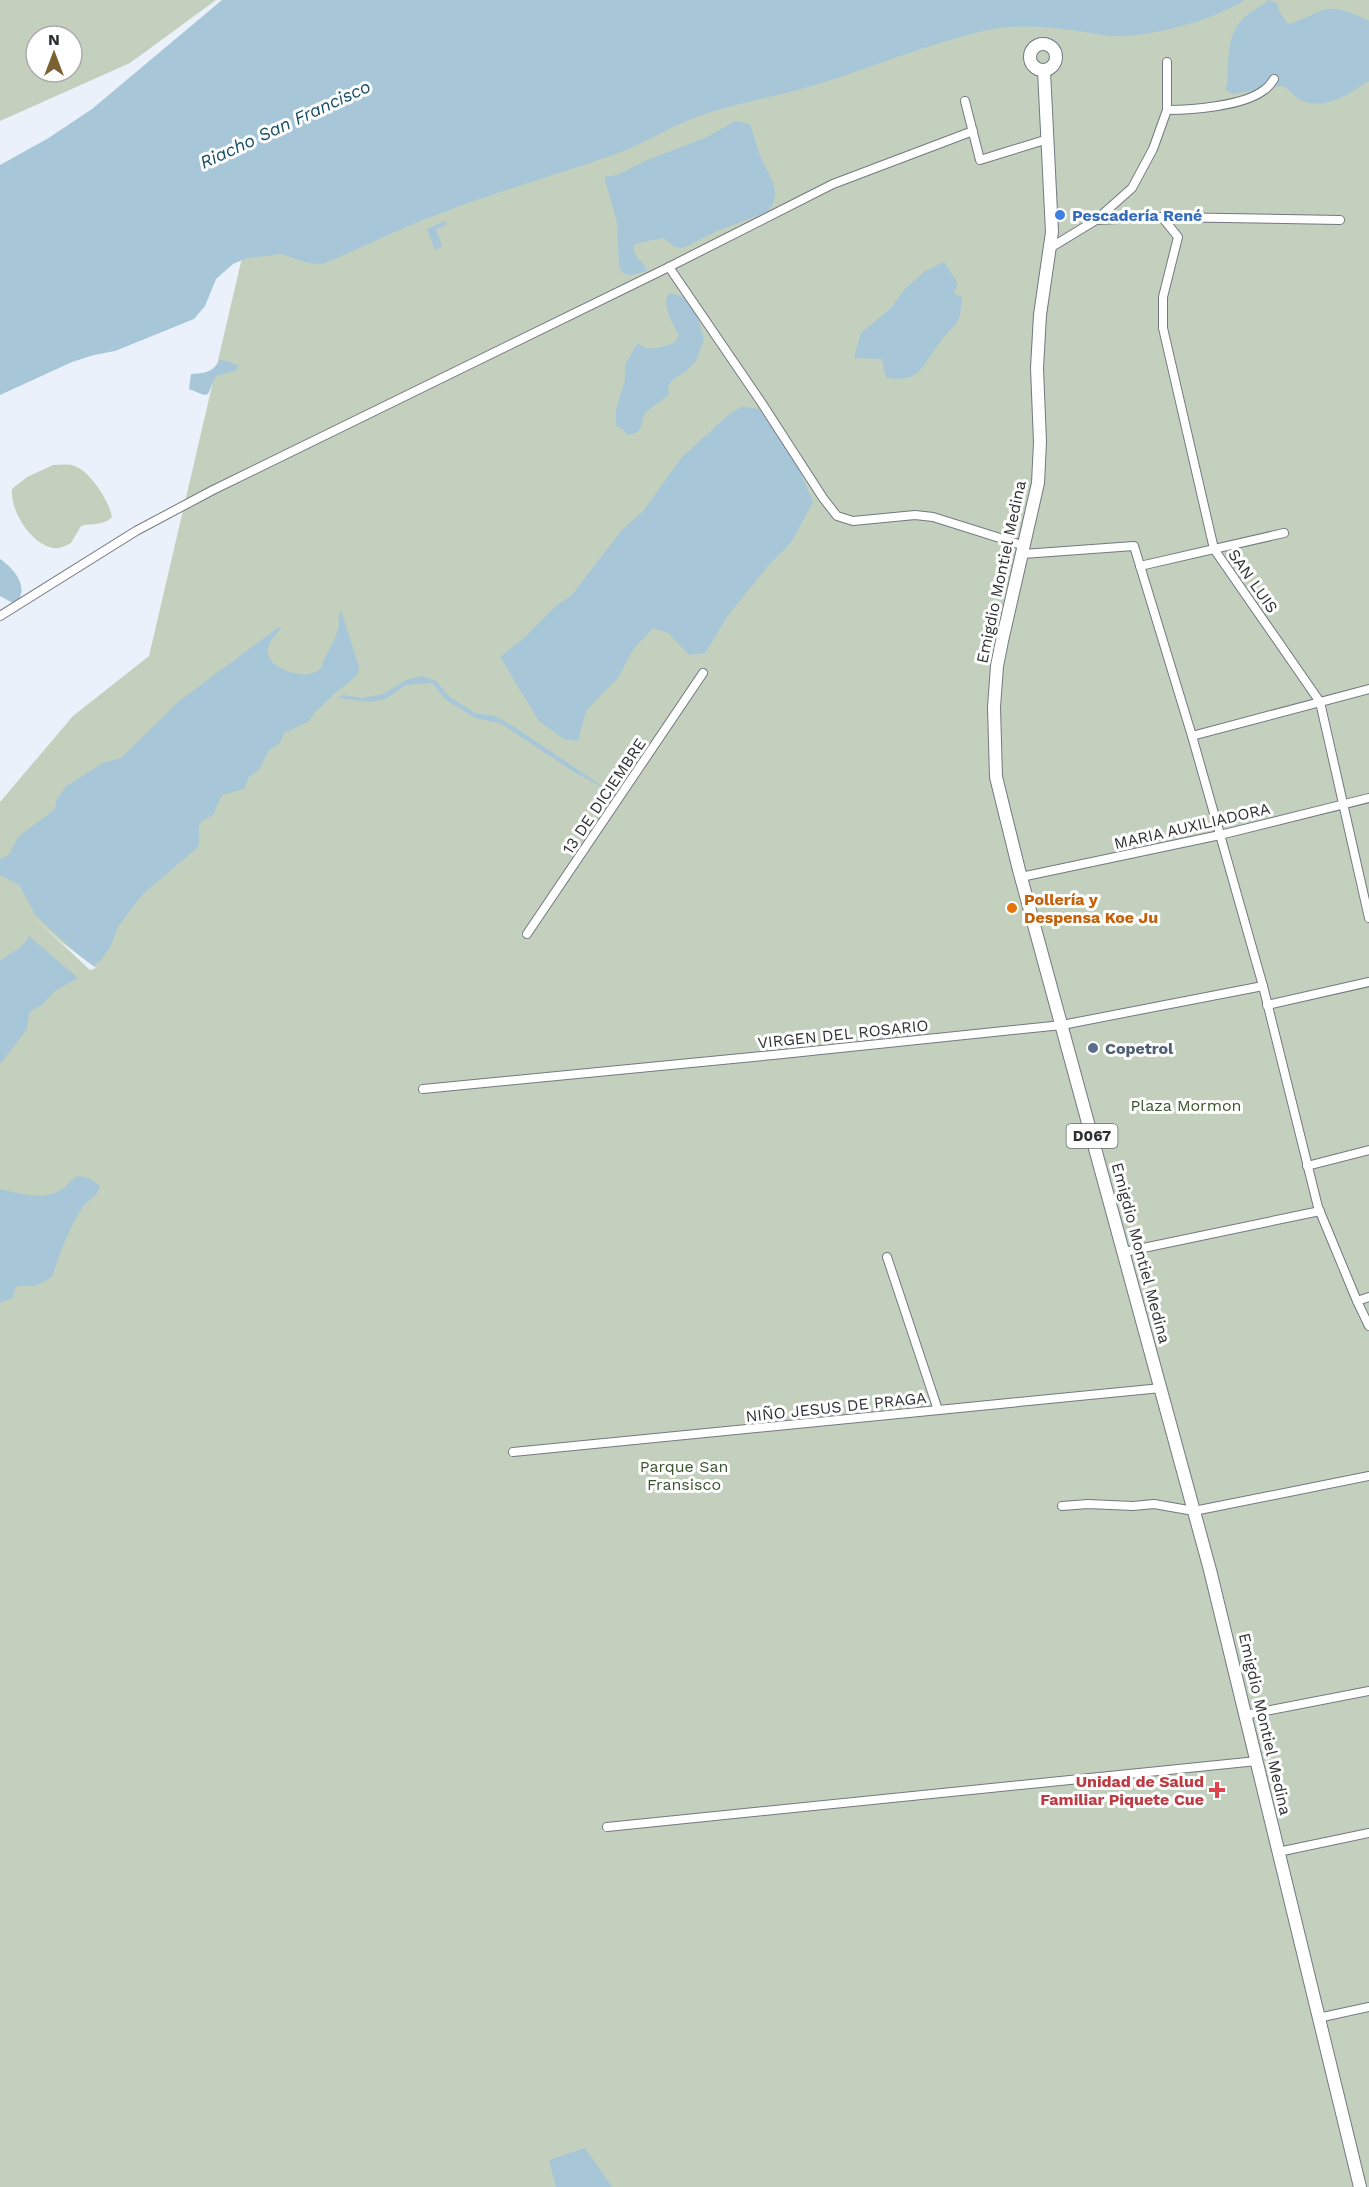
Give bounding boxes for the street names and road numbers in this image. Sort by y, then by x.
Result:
street label: Emigdio Montiel Medina [972,479,1030,665]
street label: SAN LUIS [1224,545,1282,617]
street label: 13 DE DICIEMBRE [558,735,650,857]
street label: MARIA AUXILIADORA [1112,799,1272,853]
street label: VIRGEN DEL ROSARIO [757,1016,929,1052]
road number: D067 [1066,1124,1118,1148]
street label: Emigdio Montiel Medina [1108,1160,1174,1346]
street label: NIÑO JESUS DE PRAGA [745,1388,928,1426]
street label: Emigdio Montiel Medina [1235,1631,1295,1817]

